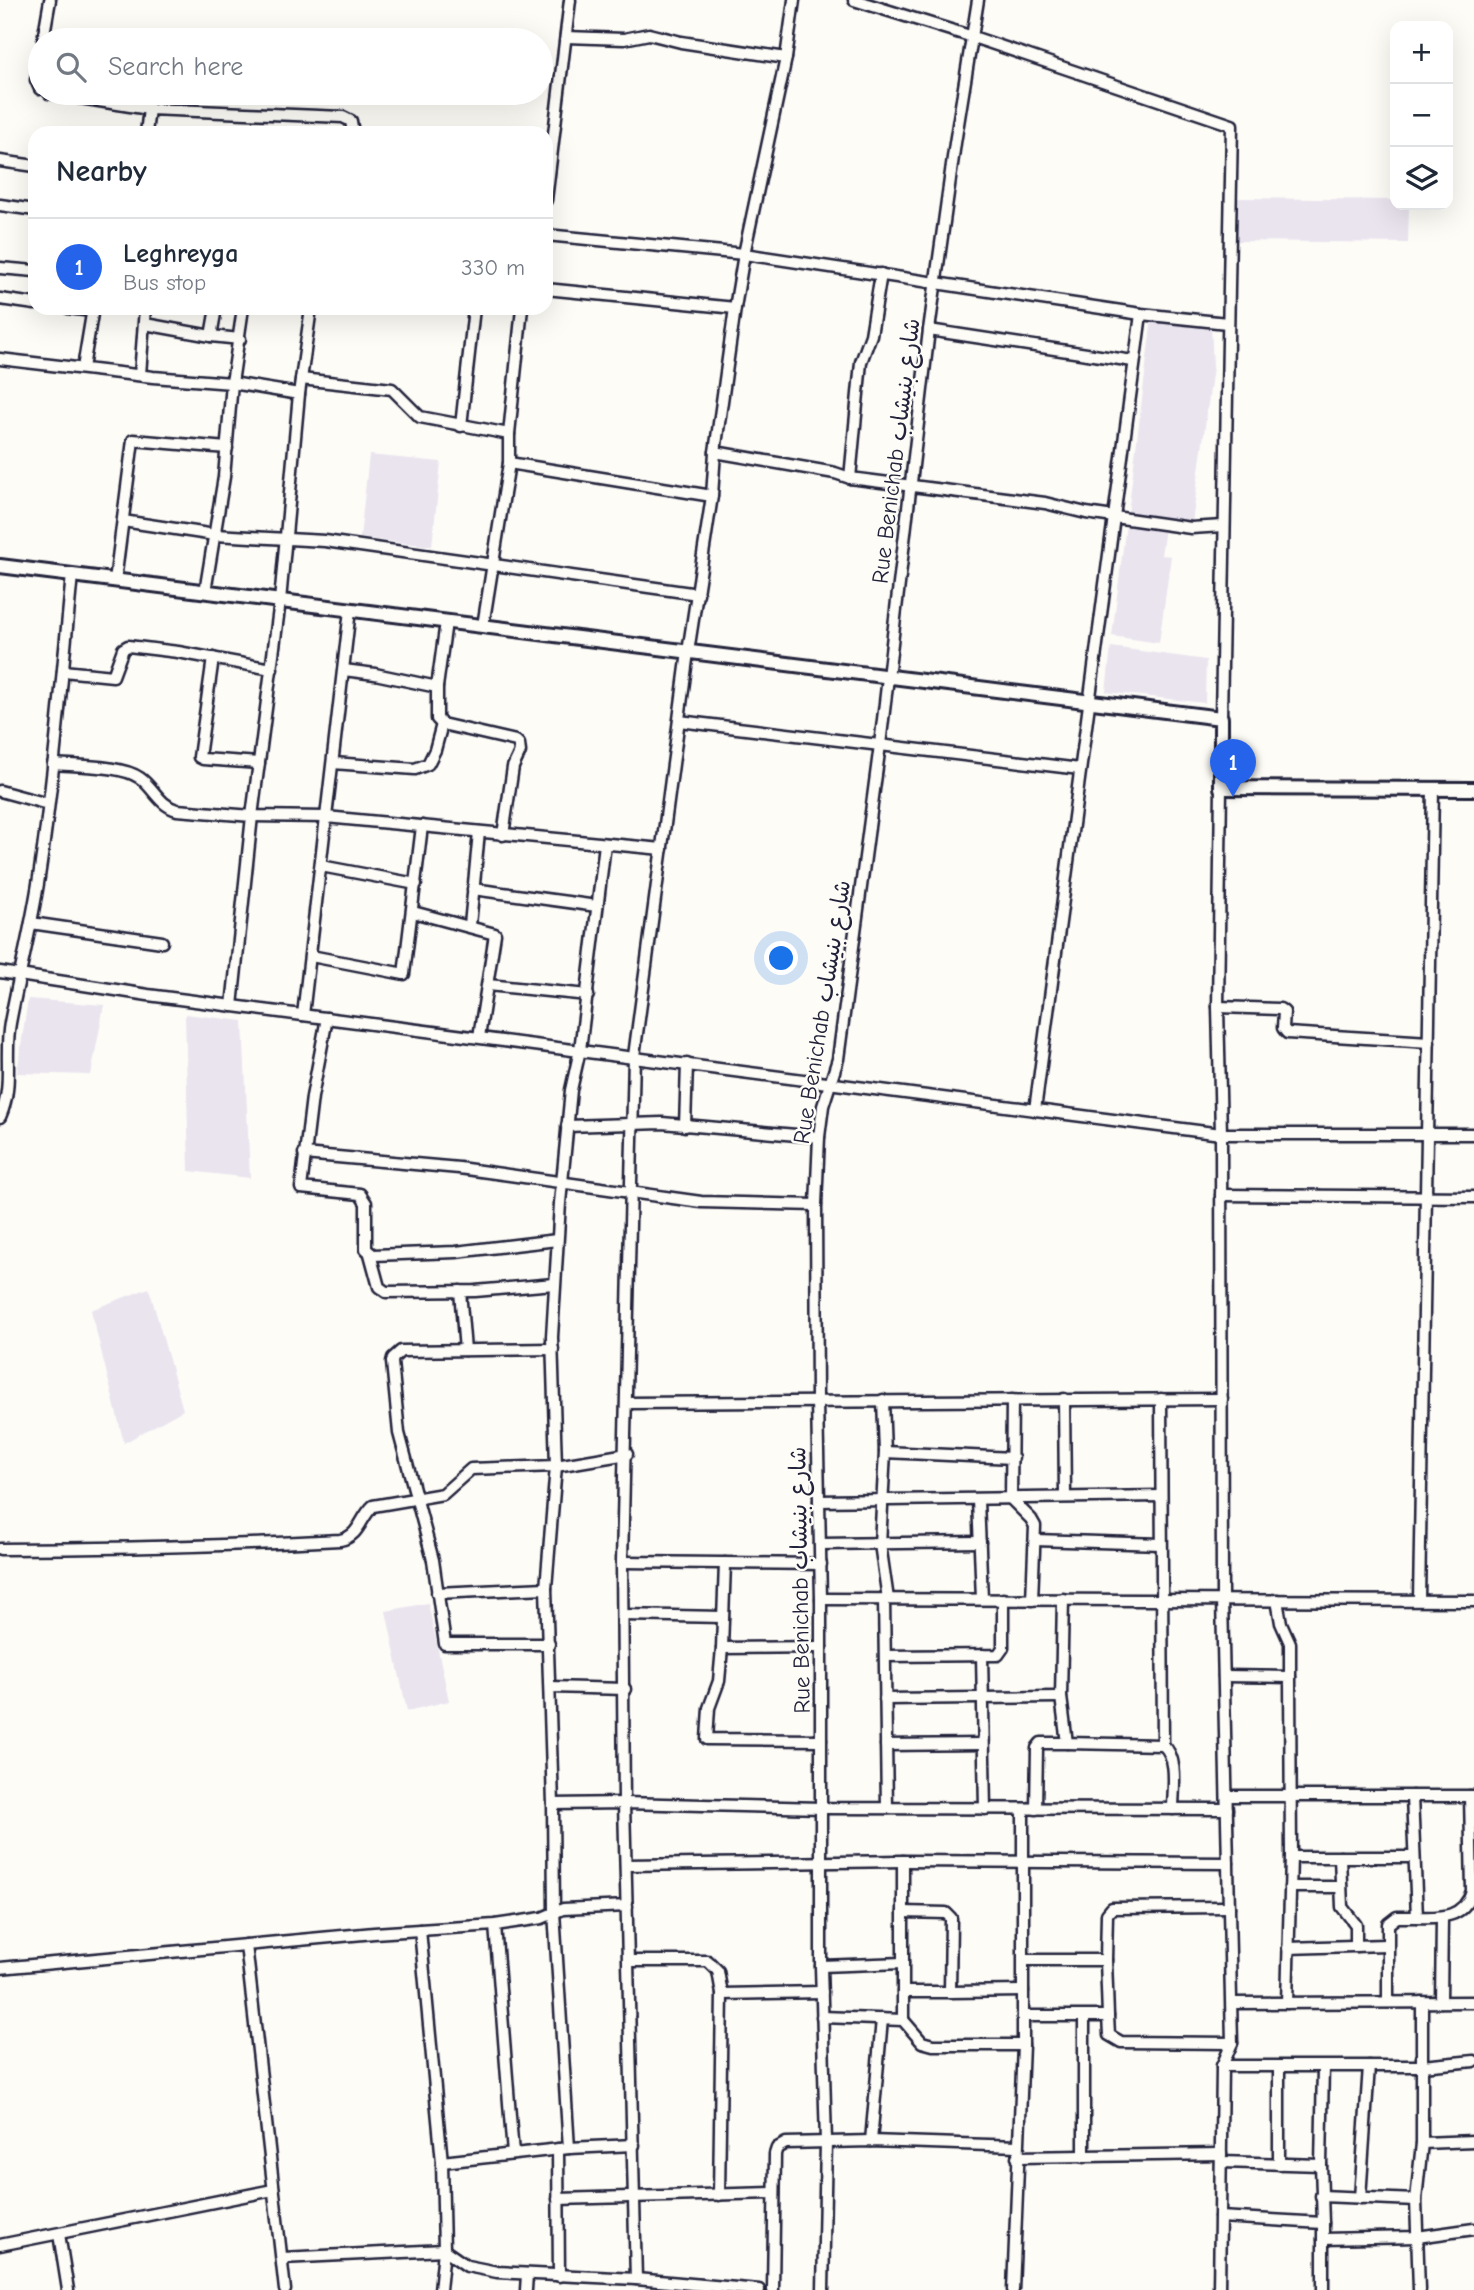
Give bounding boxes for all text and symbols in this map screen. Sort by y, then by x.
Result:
map controls [1390,21,1453,210]
button: + [1390,21,1453,84]
search box [28,28,553,105]
icon: search [52,48,90,86]
text: Search here [108,52,243,82]
button: − [1390,84,1453,147]
button: layers [1390,147,1453,210]
text: Nearby [56,154,147,189]
text: Leghreyga [123,239,238,269]
text: 1 [74,254,84,281]
text: 330 m [461,254,525,281]
text: Bus stop [123,269,206,296]
street label: Rue Benichab شارع بنيشاب [866,317,928,585]
pin: 1 [1210,739,1256,797]
street label: Rue Benichab شارع بنيشاب [788,878,858,1146]
your location [764,941,798,975]
street label: Rue Benichab شارع بنيشاب [784,1446,818,1714]

